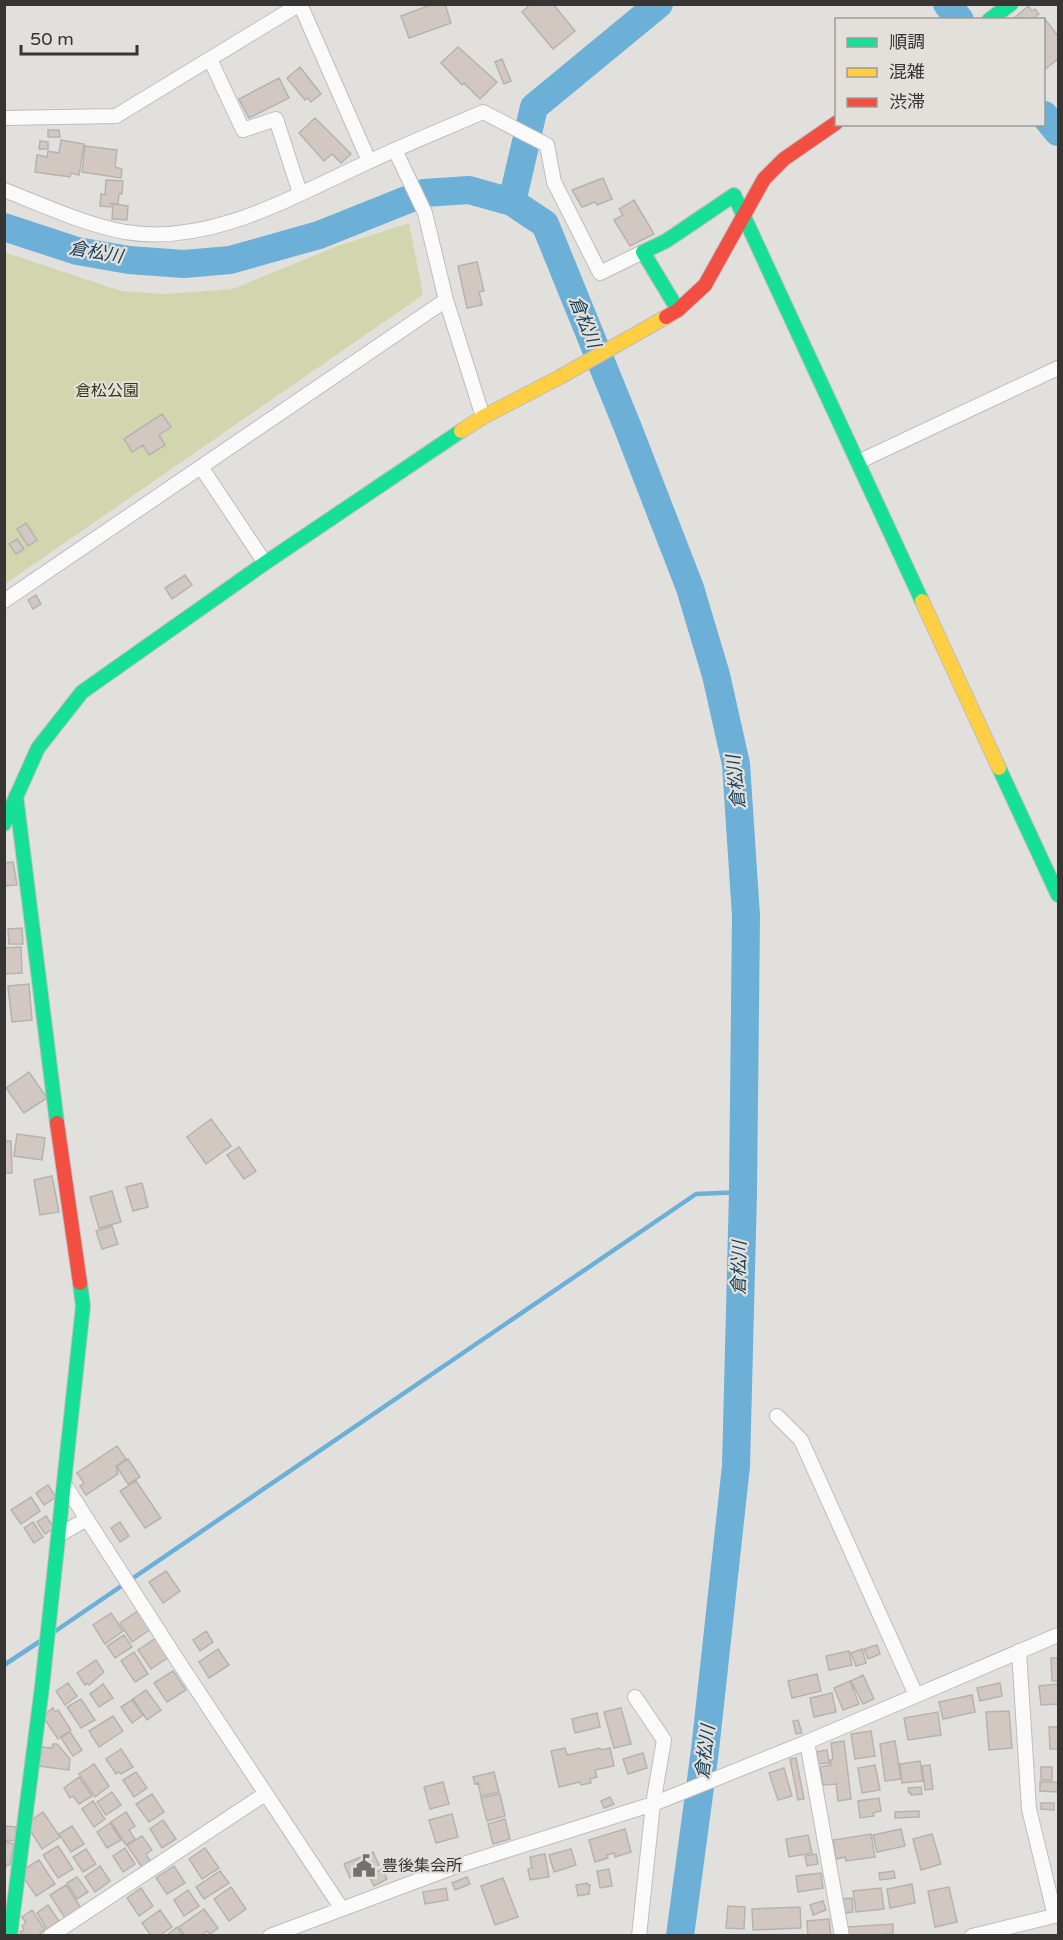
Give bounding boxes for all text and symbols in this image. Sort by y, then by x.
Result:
scale bar [21,18,136,56]
legend [835,18,1045,126]
text: 50 m [30,28,74,50]
text: 順調 [889,31,925,53]
text: 混雑 [889,61,925,83]
text: 渋滞 [889,91,925,113]
water label: 倉松川 [68,236,126,268]
water label: 倉松川 [565,293,606,353]
park label: 倉松公園 [75,381,139,401]
water label: 倉松川 [722,752,750,810]
water label: 倉松川 [728,1239,751,1295]
water label: 倉松川 [691,1722,719,1780]
public building icon: 豊後集会所 [351,1853,377,1879]
place label: 豊後集会所 [382,1856,462,1876]

